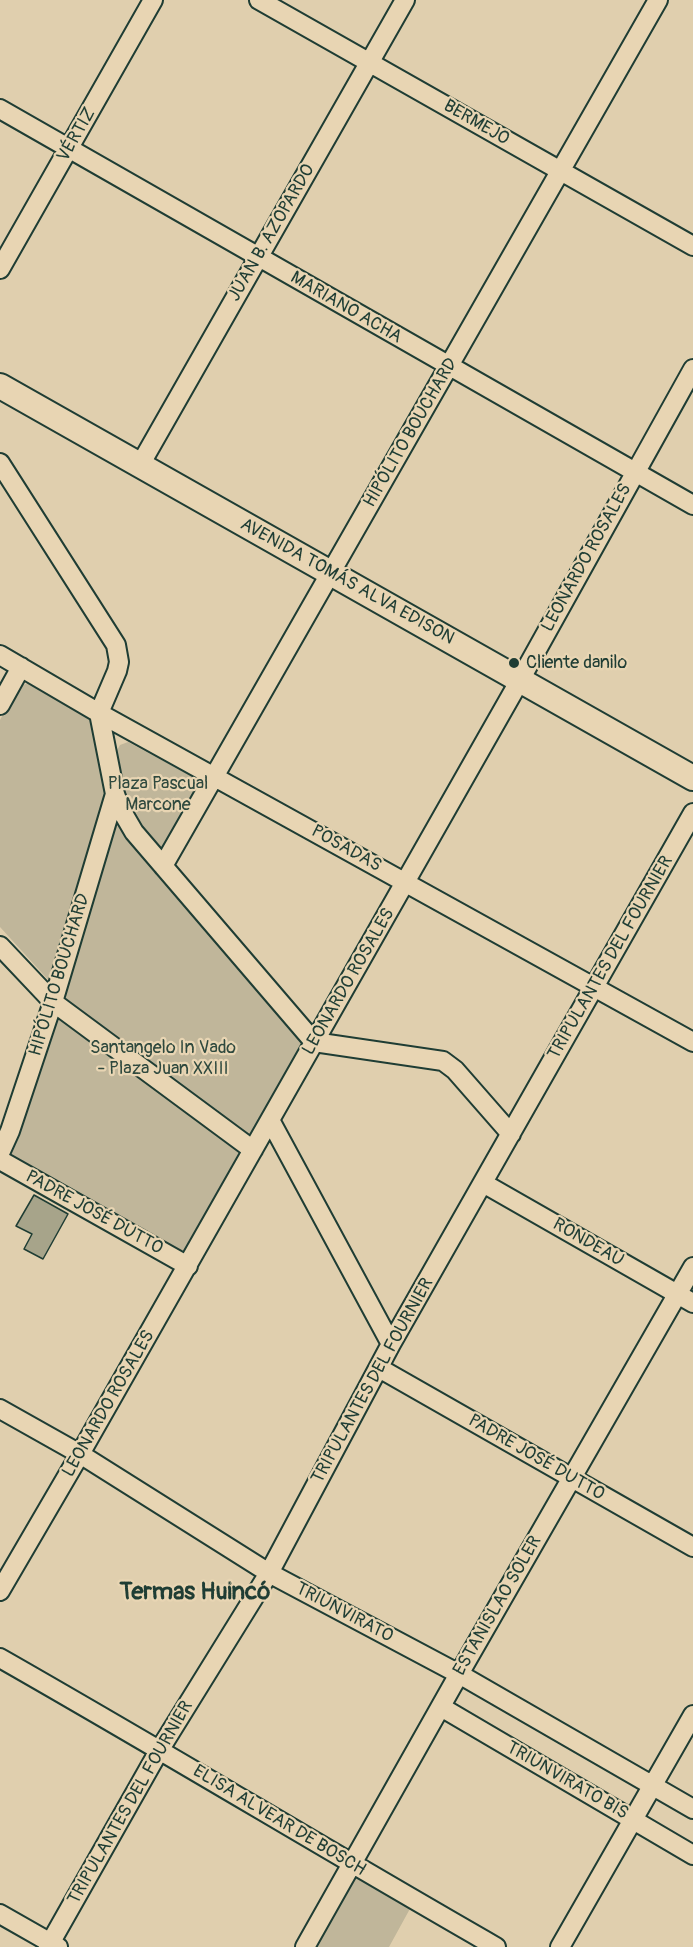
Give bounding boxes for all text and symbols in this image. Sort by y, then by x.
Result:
street label: BERMEJO [439,96,513,150]
street label: VÉRTIZ [53,104,101,166]
street label: JUAN B. AZOPARDO [224,161,320,305]
street label: MARIANO ACHA [286,267,406,349]
street label: HIPÓLITO BOUCHARD [360,355,462,511]
street label: LEONARDO ROSALES [537,480,637,636]
street label: AVENIDA TOMÁS ALVA EDISON [236,514,458,650]
place label: Cliente danilo [526,652,627,674]
marker: Cliente danilo [507,656,521,670]
park label: Plaza Pascual Marcone [108,773,208,816]
street label: POSADAS [307,821,385,877]
street label: TRIPULANTES DEL FOURNIER [544,852,678,1064]
street label: HIPÓLITO BOUCHARD [25,891,95,1059]
street label: LEONARDO ROSALES [298,905,400,1059]
park label: Santangelo In Vado - Plaza Juan XXIII [90,1037,236,1080]
street label: PADRE JOSÉ DUTTO [22,1166,166,1260]
street label: RONDEAU [549,1214,627,1272]
street label: TRIPULANTES DEL FOURNIER [307,1275,439,1487]
street label: LEONARDO ROSALES [58,1327,160,1481]
street label: PADRE JOSÉ DUTTO [464,1410,608,1506]
street label: ESTANISLAO SOLER [449,1532,547,1680]
street label: TRIUNVIRATO [291,1578,397,1648]
district label: Termas Huincó [120,1579,270,1607]
street label: TRIPULANTES DEL FOURNIER [64,1697,198,1909]
street label: TRIUNVIRATO BIS [502,1737,632,1825]
street label: ELISA ALVEAR DE BOSCH [189,1761,369,1881]

